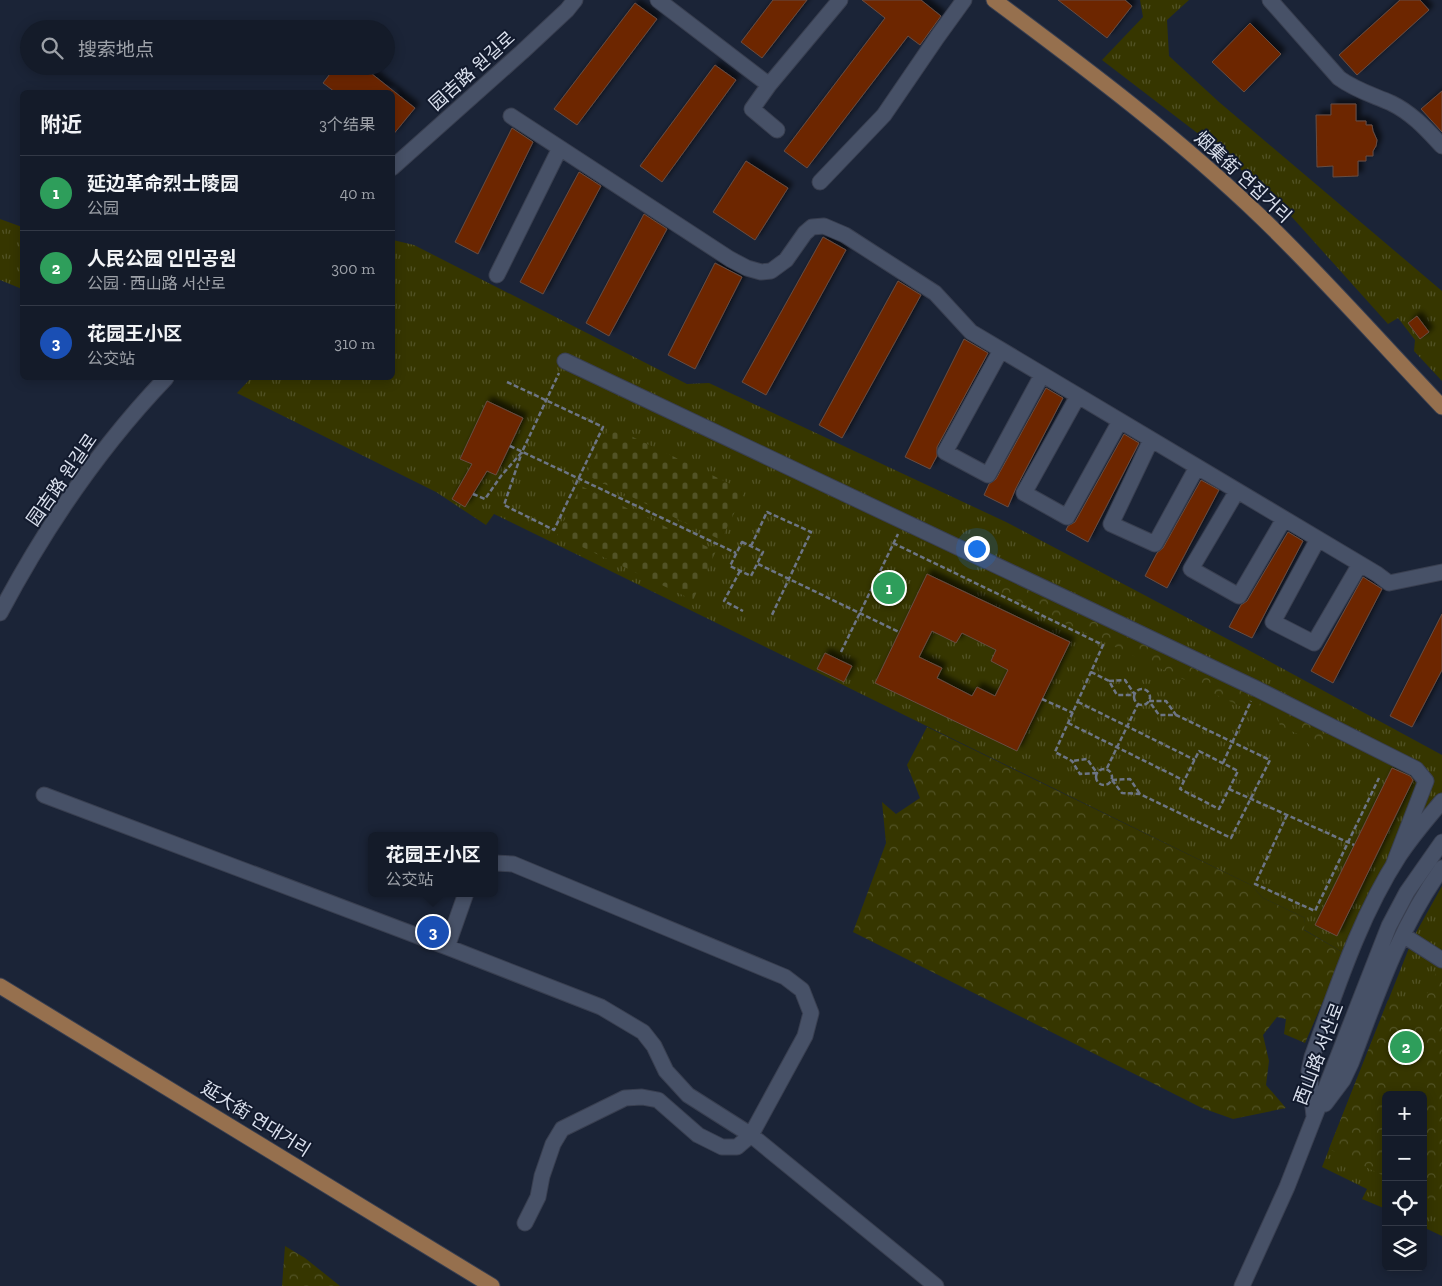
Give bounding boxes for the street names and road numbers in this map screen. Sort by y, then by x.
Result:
street label: 园吉路 원길로 [425,27,519,115]
street label: 烟集街 연집거리 [1190,127,1296,227]
street label: 园吉路 원길로 [22,430,102,530]
street label: 西山路 서산로 [1289,1000,1349,1108]
street label: 延大街 연대거리 [197,1077,315,1161]

